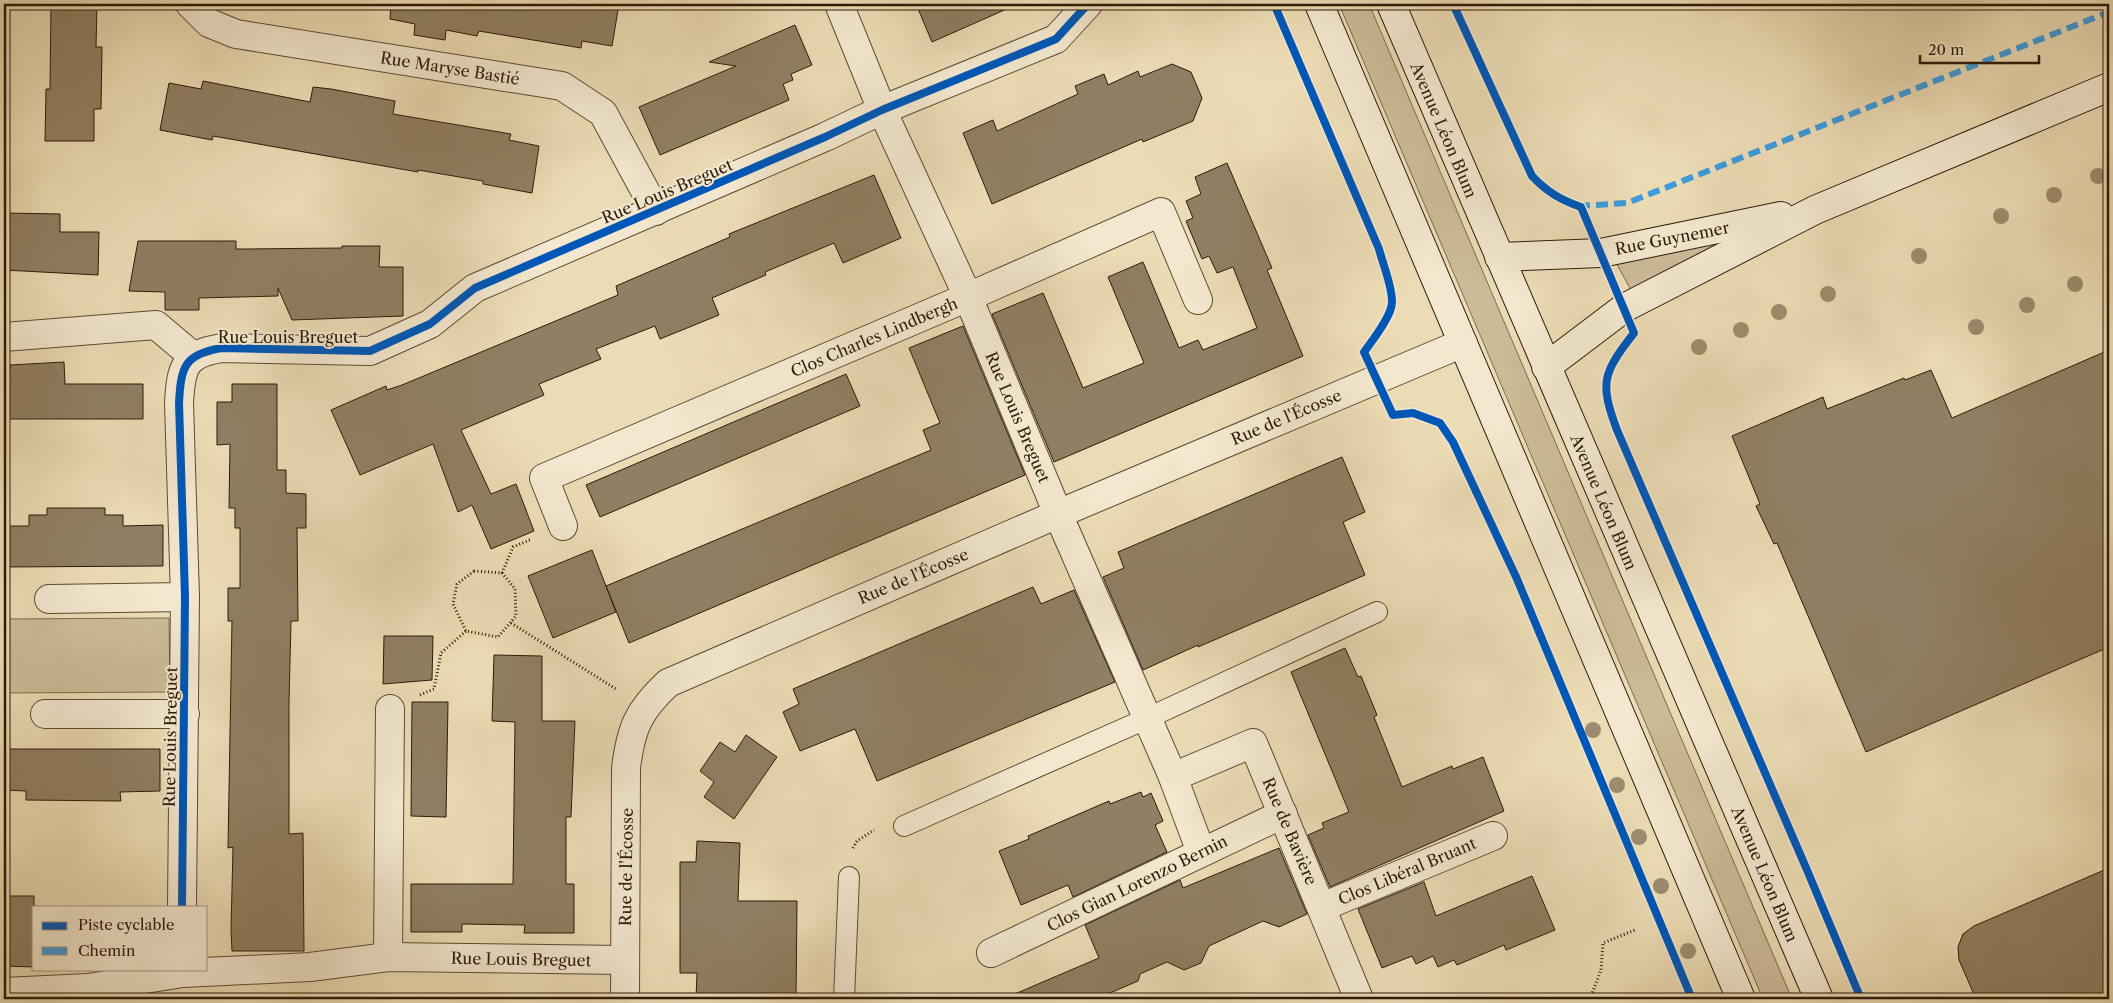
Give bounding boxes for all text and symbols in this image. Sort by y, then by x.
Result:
scale bar [1920,32,2039,64]
text: 20 m [1928,40,1964,59]
street label: Rue Maryse Bastié [379,47,521,89]
street label: Avenue Léon Blum [1406,58,1482,201]
street label: Rue Louis Breguet [598,154,736,228]
street label: Rue Guynemer [1613,217,1731,259]
street label: Clos Charles Lindbergh [787,293,961,381]
street label: Rue Louis Breguet [218,327,359,347]
street label: Rue Louis Breguet [981,348,1055,486]
street label: Rue de l'Écosse [1228,385,1344,449]
street label: Avenue Léon Blum [1566,430,1642,573]
street label: Rue de l'Écosse [855,544,971,608]
street label: Rue Louis Breguet [159,666,181,807]
street label: Rue de Bavière [1258,774,1322,888]
street label: Avenue Léon Blum [1727,802,1803,945]
street label: Rue de l'Écosse [615,808,637,926]
street label: Clos Gian Lorenzo Bernin [1043,831,1231,935]
street label: Clos Libéral Bruant [1335,833,1479,909]
legend [32,906,208,970]
text: Piste cyclable [78,915,174,934]
text: Chemin [78,941,136,960]
street label: Rue Louis Breguet [451,948,592,970]

